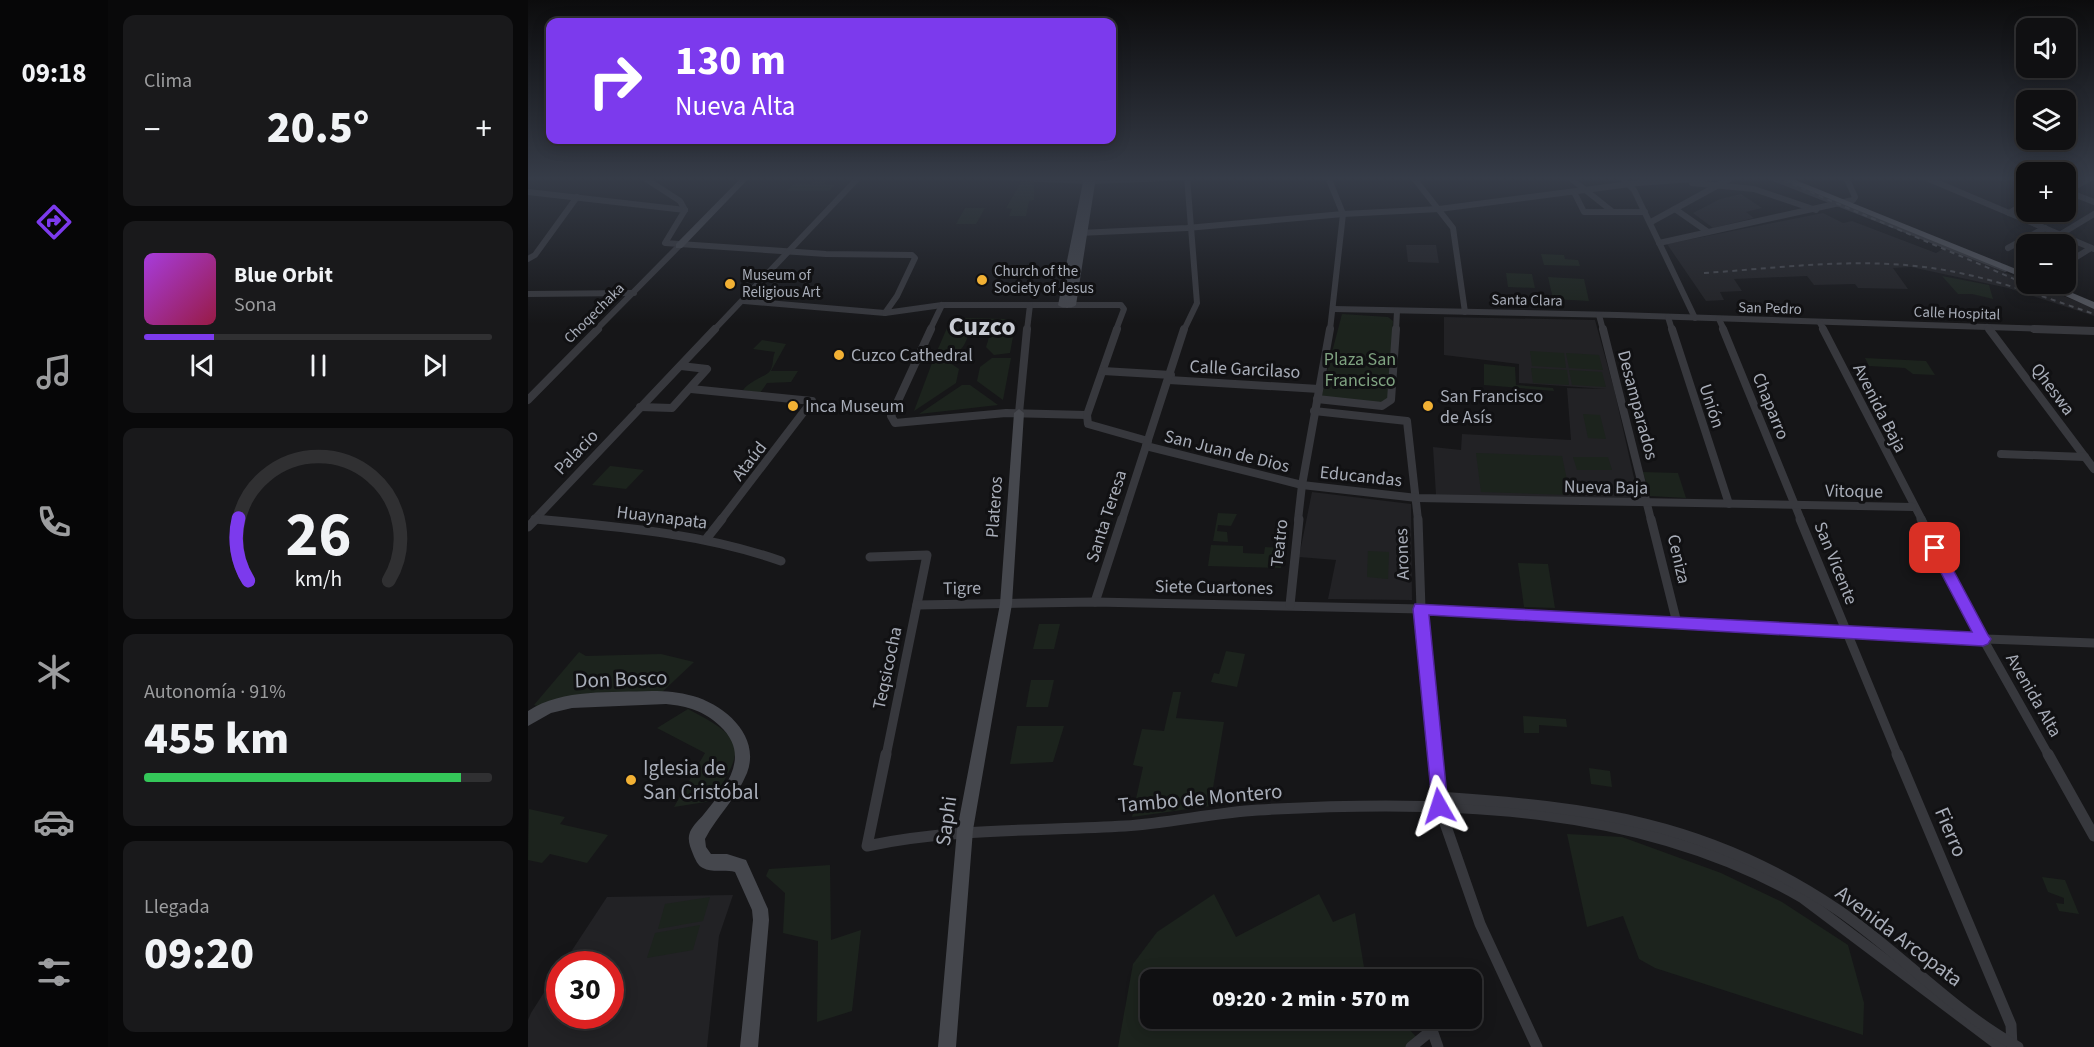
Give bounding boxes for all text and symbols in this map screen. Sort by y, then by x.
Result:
map controls [2016,18,2076,294]
button: sound [2016,18,2076,78]
text: 130 m [675,31,786,91]
icon: right [576,42,654,120]
text: 09:18 [21,54,87,93]
text: Clima [144,67,192,95]
text: Nueva Alta [675,87,795,126]
button: layers [2016,90,2076,150]
text: 20.5° [267,96,369,160]
text: − [144,106,160,153]
text: + [476,106,492,153]
button: + [2016,162,2076,222]
icon: directions [33,201,75,243]
button: − [2016,234,2076,294]
text: Blue Orbit [234,259,333,291]
place label: Church of the Society of Jesus [994,261,1094,299]
place label: Museum of Religious Art [742,265,821,303]
marker: Church of the Society of Jesus [975,273,989,287]
marker: Museum of Religious Art [723,277,737,291]
street label: Choqechaka [559,278,629,348]
street label: Santa Clara [1491,289,1563,312]
text: Sona [234,291,277,319]
street label: San Pedro [1738,297,1802,320]
street label: Calle Hospital [1913,301,2001,326]
district label: Cuzco [948,308,1016,345]
place label: Cuzco Cathedral [851,343,973,368]
park label: Plaza San Francisco [1324,347,1396,393]
marker: Cuzco Cathedral [832,348,846,362]
street label: Desamparados [1611,348,1664,463]
icon: previous [186,349,219,382]
icon: pause [302,349,335,382]
icon: next [418,349,451,382]
icon: music [33,351,75,393]
street label: Calle Garcilaso [1189,354,1301,385]
street label: Qheswa [2025,358,2081,421]
street label: Avenida Baja [1846,359,1913,457]
street label: Chaparro [1746,369,1795,443]
street label: Unión [1693,381,1730,432]
place label: San Francisco de Asís [1440,384,1543,430]
place label: Inca Museum [805,394,904,419]
marker: Inca Museum [786,399,800,413]
marker: San Francisco de Asís [1421,399,1435,413]
street label: Palacio [548,424,604,481]
street label: San Juan de Dios [1162,424,1292,479]
street label: Ataúd [726,436,773,486]
street label: Educandas [1319,460,1403,493]
street label: Santa Teresa [1080,467,1133,566]
street label: Nueva Baja [1564,474,1648,501]
street label: Plateros [980,475,1009,539]
street label: Vitoque [1825,478,1883,505]
text: 26 [285,491,351,580]
street label: Huaynapata [615,500,709,535]
icon: phone [33,501,75,543]
street label: Teatro [1265,518,1294,568]
street label: San Vicente [1808,518,1863,608]
pin [1909,522,1960,573]
street label: Arones [1389,528,1416,580]
icon: arrive [1918,531,1951,564]
street label: Ceniza [1661,532,1696,586]
text: km/h [294,564,342,595]
street label: Siete Cuartones [1155,574,1273,601]
street label: Tigre [943,576,981,601]
street label: Teqsicocha [867,624,908,712]
street label: Avenida Alta [1999,649,2068,742]
icon: climate [33,651,75,693]
street label: Don Bosco [574,662,668,696]
text: Autonomía · 91% [144,678,286,706]
text: 455 km [144,707,289,771]
place label: Iglesia de San Cristóbal [643,753,759,807]
marker: Iglesia de San Cristóbal [624,773,638,787]
position arrow [1407,774,1471,838]
street label: Tambo de Montero [1116,776,1284,820]
street label: Saphi [928,794,964,848]
icon: car [33,801,75,843]
street label: Fierro [1927,802,1975,862]
street label: Avenida Arcopata [1829,878,1969,994]
text: Llegada [144,893,210,921]
text: 09:20 [144,922,254,986]
icon: filters [33,951,75,993]
speed limit sign: 30 [546,951,624,1029]
text: 09:20 · 2 min · 570 m [1212,983,1410,1015]

